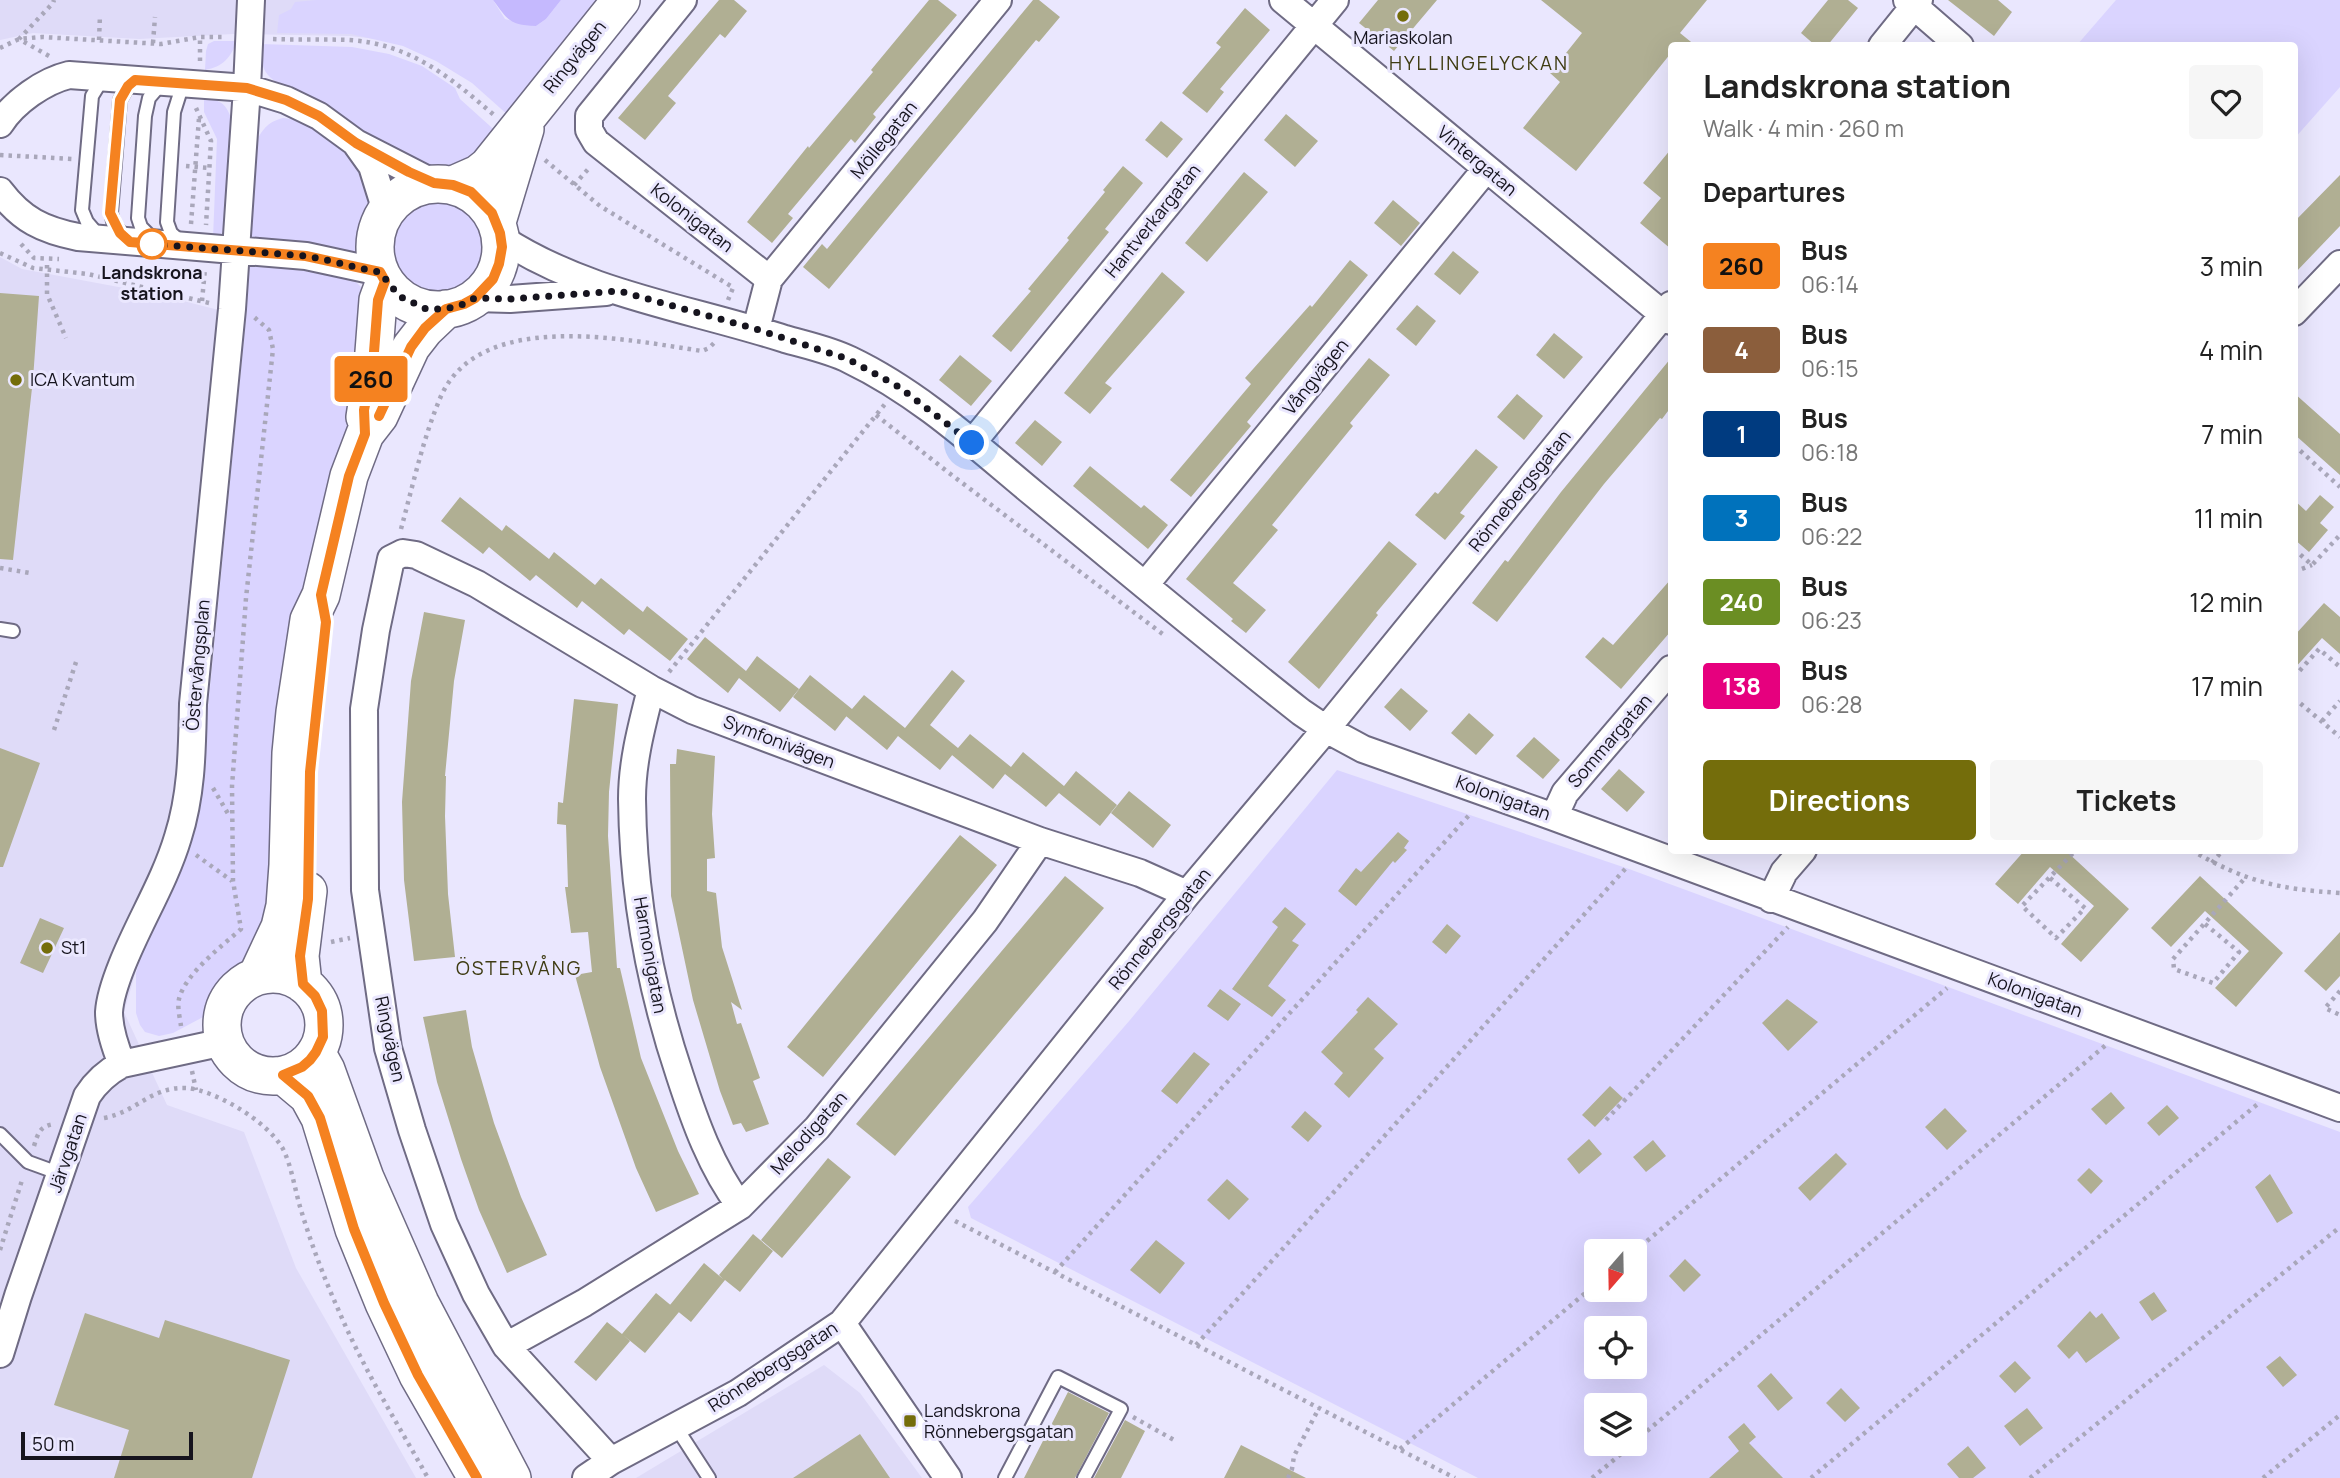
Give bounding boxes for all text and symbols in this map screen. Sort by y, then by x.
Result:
marker: Mariaskolan [1395,8,1411,24]
street label: Ringvägen [537,15,611,98]
place label: Mariaskolan [1353,25,1453,49]
district label: HYLLINGELYCKAN [1389,50,1569,76]
text: Landskrona station [1703,63,2011,108]
button: heart [2189,65,2263,139]
street label: Möllegatan [845,96,922,183]
text: Walk · 4 min · 260 m [1703,112,1904,144]
street label: Vintergatan [1433,120,1523,201]
street label: Hantverkargatan [1099,159,1205,282]
text: Departures [1703,174,1845,210]
street label: Kolonigatan [646,177,739,257]
marker: Landskrona station [137,229,167,259]
text: Bus [1801,232,1848,268]
text: 3 min [2200,248,2263,284]
text: 260 [1719,249,1764,282]
place label: Landskrona station [101,260,203,305]
text: 06:14 [1801,268,1859,300]
text: Bus [1801,316,1848,352]
text: 4 min [2199,332,2263,368]
street label: Vångvägen [1277,333,1353,420]
text: 4 [1734,333,1749,366]
text: 06:15 [1801,352,1858,384]
line badge: 260 [331,356,411,402]
text: 260 [348,362,394,395]
place label: ICA Kvantum [30,367,135,391]
marker: ICA Kvantum [8,372,24,388]
text: Bus [1801,400,1848,436]
text: 7 min [2201,416,2263,452]
text: 1 [1736,417,1747,450]
your location [954,425,989,460]
street label: Rönnebergsgatan [1463,425,1576,556]
text: 06:18 [1801,436,1859,468]
text: Bus [1801,484,1848,520]
text: 11 min [2194,500,2263,536]
text: 3 [1735,501,1748,534]
text: 06:22 [1801,520,1862,552]
text: Bus [1801,568,1848,604]
text: 12 min [2189,584,2263,620]
text: 240 [1719,585,1764,618]
street label: Östervångsplan [179,598,215,731]
text: 06:23 [1801,604,1862,636]
text: Bus [1801,652,1848,688]
text: 17 min [2191,668,2263,704]
text: 138 [1722,669,1761,702]
street label: Sommargatan [1562,688,1657,792]
text: 06:28 [1801,688,1863,720]
street label: Symfonivägen [720,709,838,773]
button: Directions [1703,760,1976,840]
button: Tickets [1990,760,2263,840]
street label: Kolonigatan [1453,769,1554,825]
street label: Rönnebergsgatan [1103,863,1216,994]
street label: Harmonigatan [629,895,673,1015]
place label: St1 [61,935,86,959]
marker: St1 [39,940,55,956]
district label: ÖSTERVÅNG [456,955,582,981]
street label: Kolonigatan [1985,966,2086,1022]
street label: Ringvägen [370,994,412,1084]
street label: Melodigatan [765,1086,852,1179]
street label: Järvgatan [42,1110,92,1195]
north arrow [1584,1239,1647,1302]
map controls [1584,1239,1647,1456]
street label: Rönnebergsgatan [703,1315,842,1417]
button: locate [1584,1316,1647,1379]
button: layers [1584,1393,1647,1456]
place label: Landskrona Rönnebergsgatan [924,1398,1074,1443]
marker: Landskrona Rönnebergsgatan [902,1413,918,1429]
scale bar [21,1429,192,1461]
text: 50 m [32,1431,74,1457]

